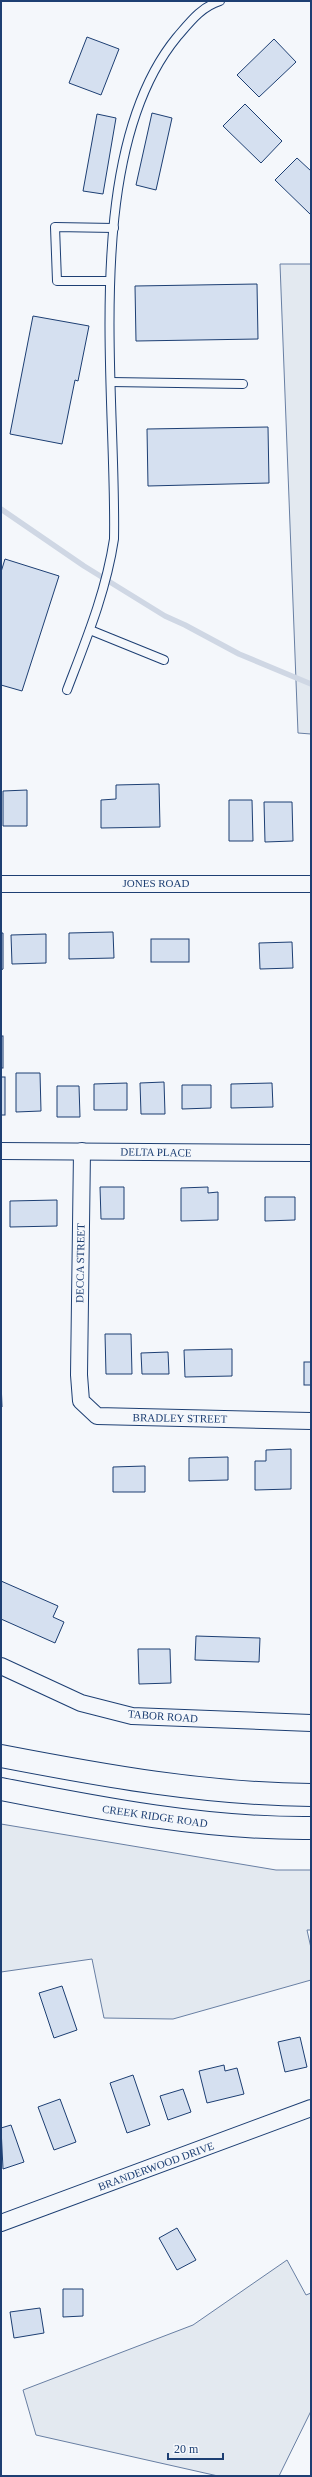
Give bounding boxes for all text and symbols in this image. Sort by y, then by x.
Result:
street label: JONES ROAD [123,877,190,889]
street label: DELTA PLACE [120,1145,192,1159]
street label: DECCA STREET [73,1223,87,1303]
street label: BRADLEY STREET [133,1411,228,1425]
street label: TABOR ROAD [128,1708,199,1724]
street label: CREEK RIDGE ROAD [102,1803,209,1829]
street label: BRANDERWOOD DRIVE [96,2139,216,2193]
scale bar [168,2435,223,2461]
text: 20 m [174,2442,199,2456]

